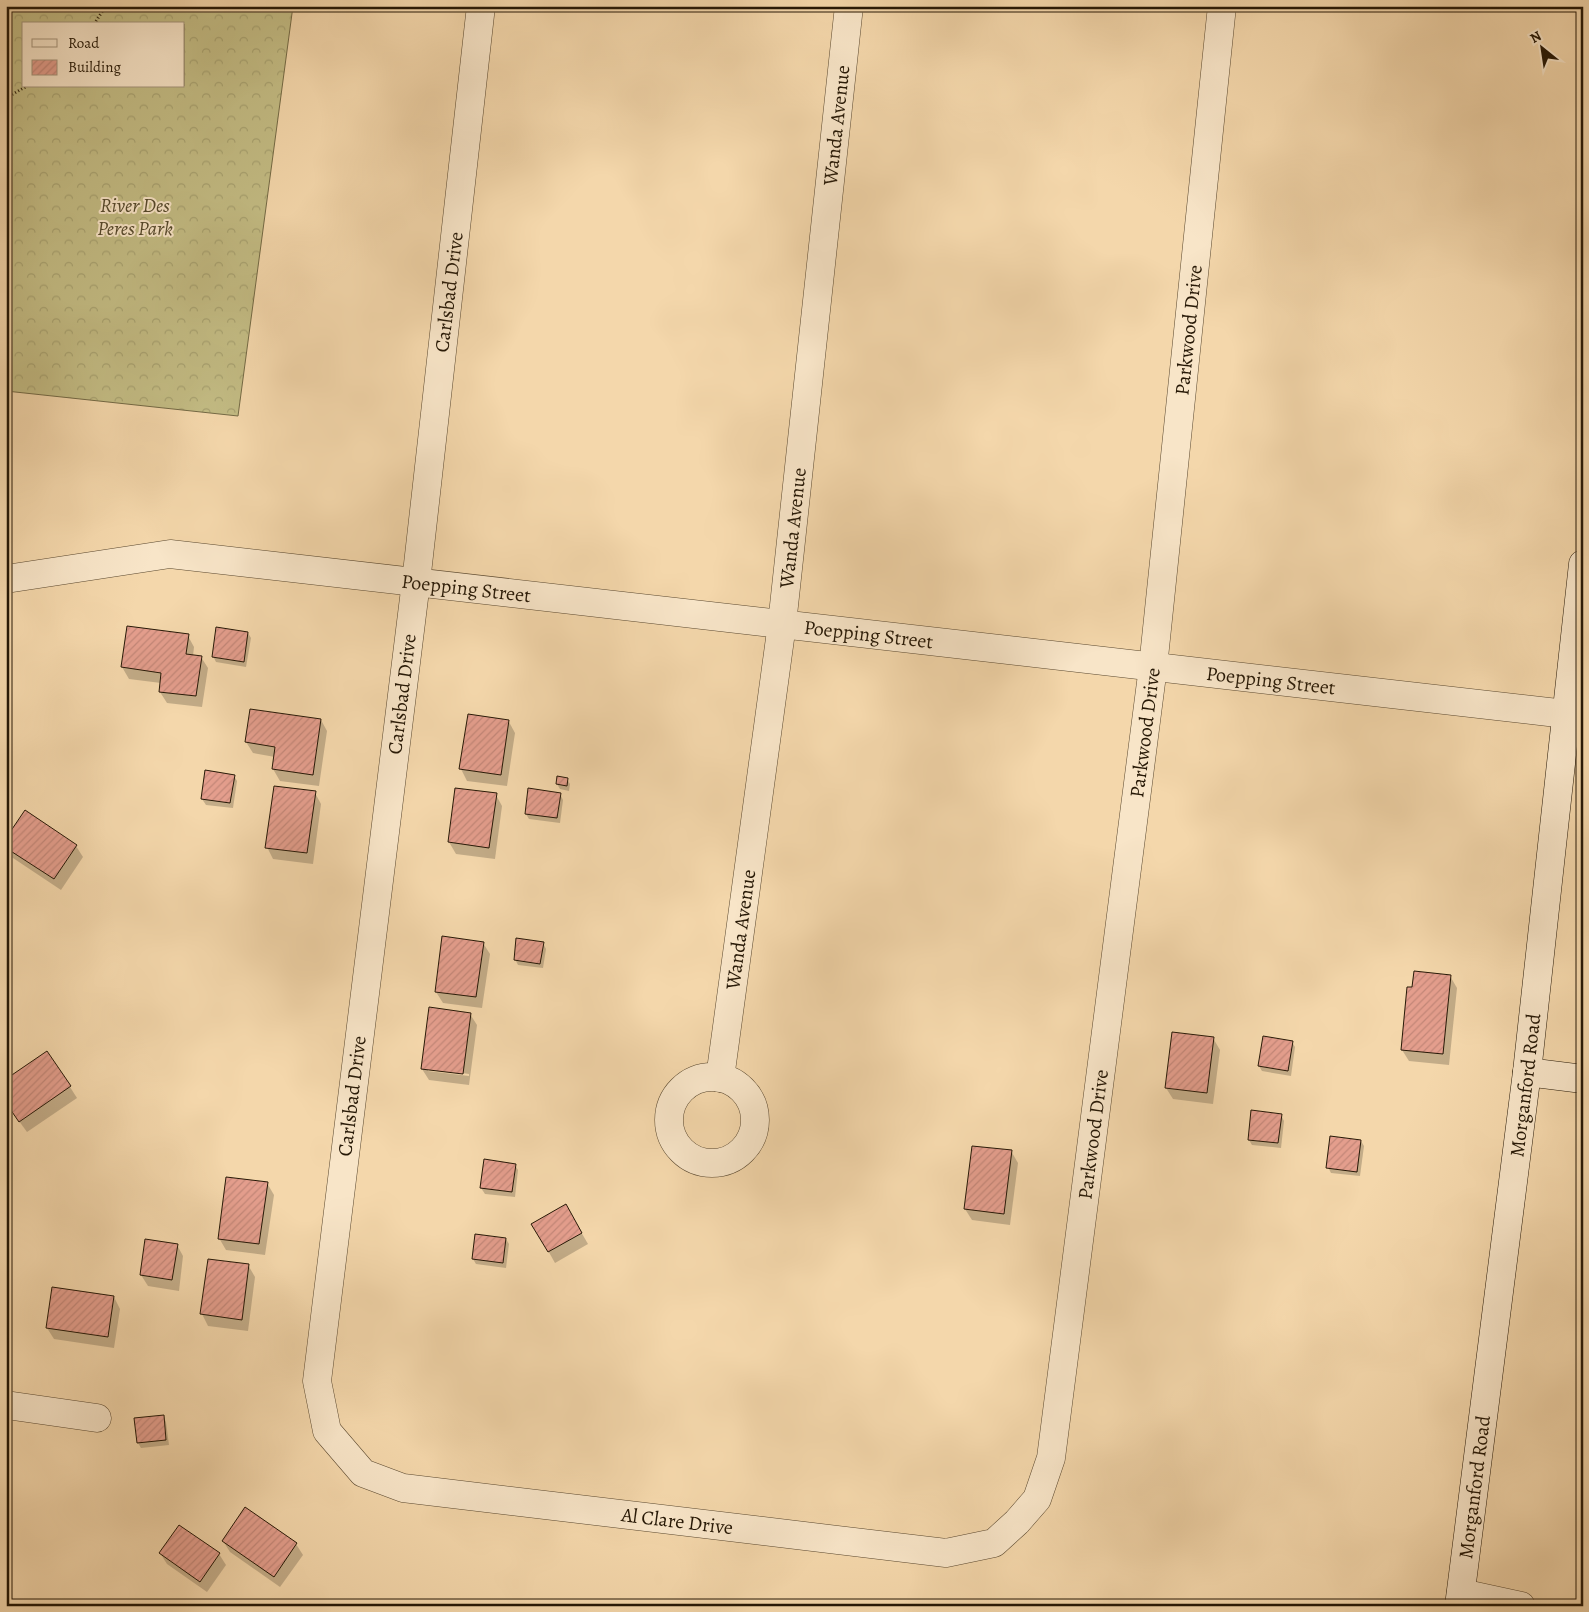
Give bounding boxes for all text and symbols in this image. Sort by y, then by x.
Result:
legend [22,22,185,88]
north arrow [1516,22,1566,72]
text: N [1527,26,1545,48]
text: Road [68,33,100,53]
text: Building [68,57,121,77]
street label: Wanda Avenue [816,64,856,188]
park label: River Des Peres Park [97,192,173,242]
street label: Carlsbad Drive [428,230,470,354]
street label: Parkwood Drive [1168,263,1208,397]
street label: Wanda Avenue [772,466,812,590]
street label: Poepping Street [400,567,533,609]
street label: Poepping Street [802,613,935,655]
street label: Carlsbad Drive [381,632,423,756]
street label: Poepping Street [1205,659,1337,701]
street label: Parkwood Drive [1123,666,1166,799]
street label: Wanda Avenue [719,868,762,992]
street label: Morganford Road [1503,1012,1547,1158]
street label: Carlsbad Drive [331,1034,373,1158]
street label: Parkwood Drive [1071,1068,1115,1201]
street label: Morganford Road [1452,1413,1497,1560]
street label: Al Clare Drive [619,1501,735,1541]

